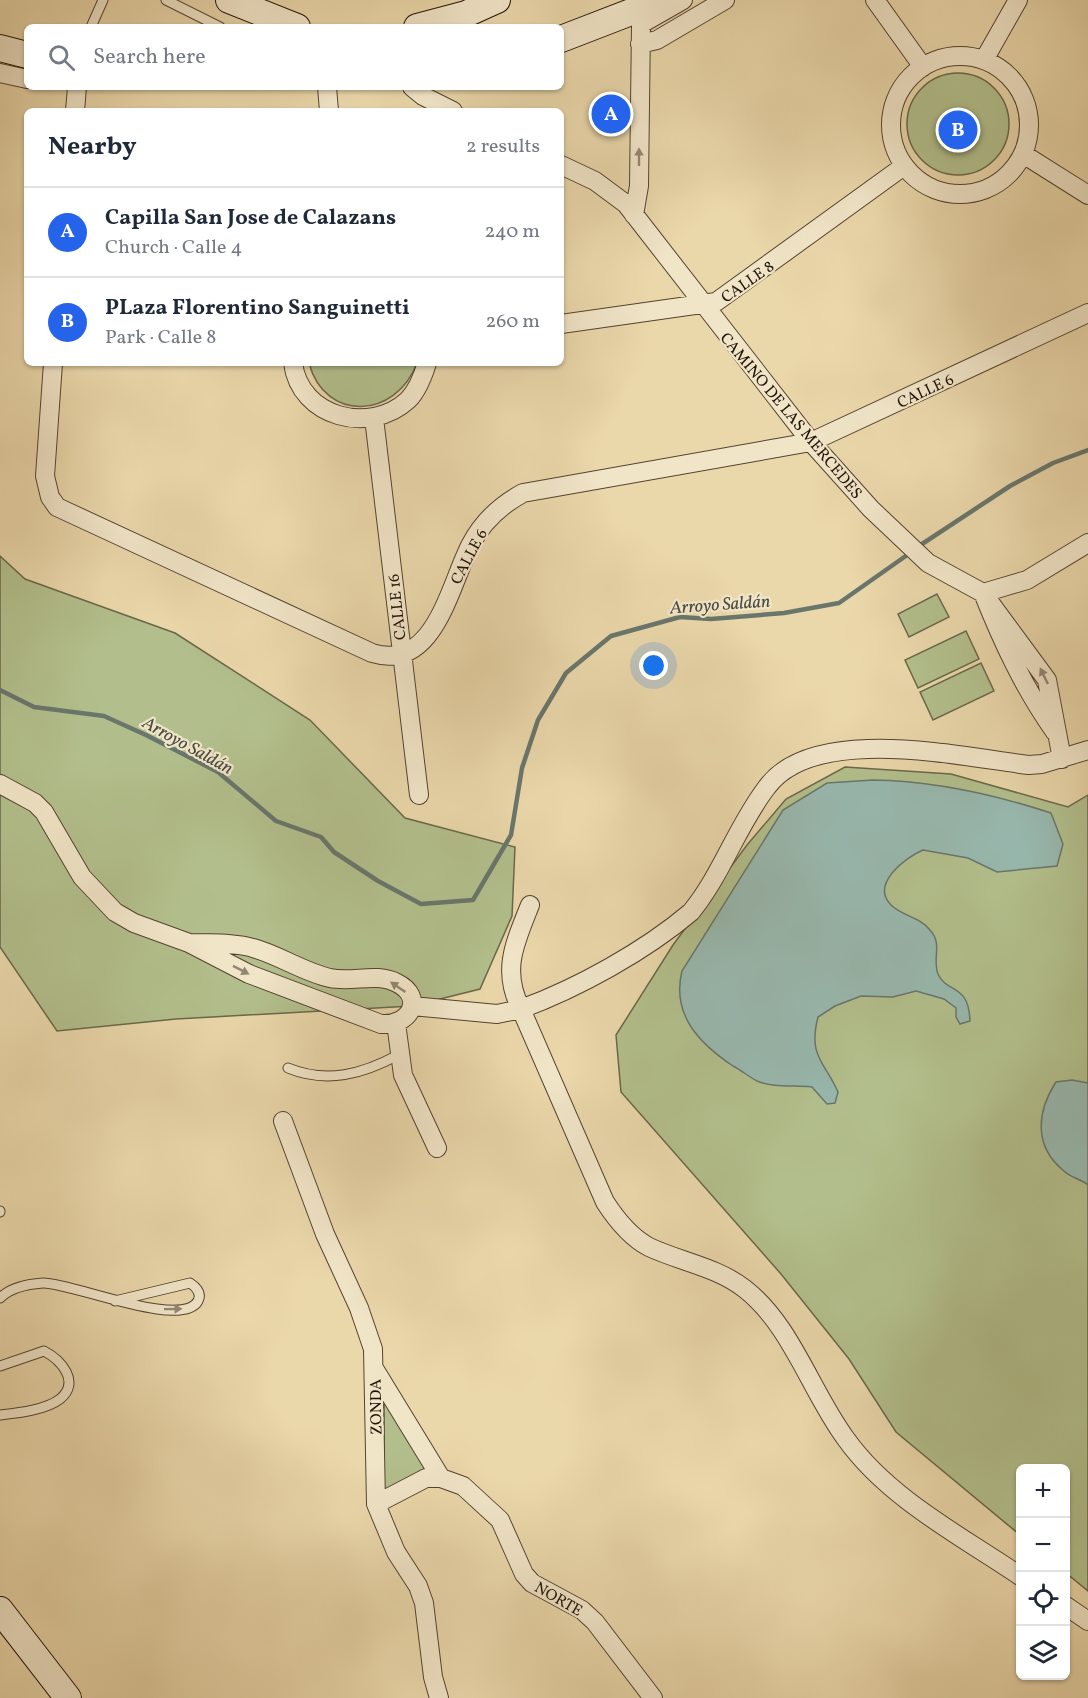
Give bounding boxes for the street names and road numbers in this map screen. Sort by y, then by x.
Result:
street label: CALLE 8 [717,256,779,309]
street label: CAMINO DE LAS MERCEDES [714,328,867,504]
street label: CALLE 6 [894,369,958,415]
street label: CALLE 6 [446,525,494,589]
street label: CALLE 16 [384,573,412,641]
street label: ZONDA [366,1379,388,1435]
street label: NORTE [530,1577,586,1622]

